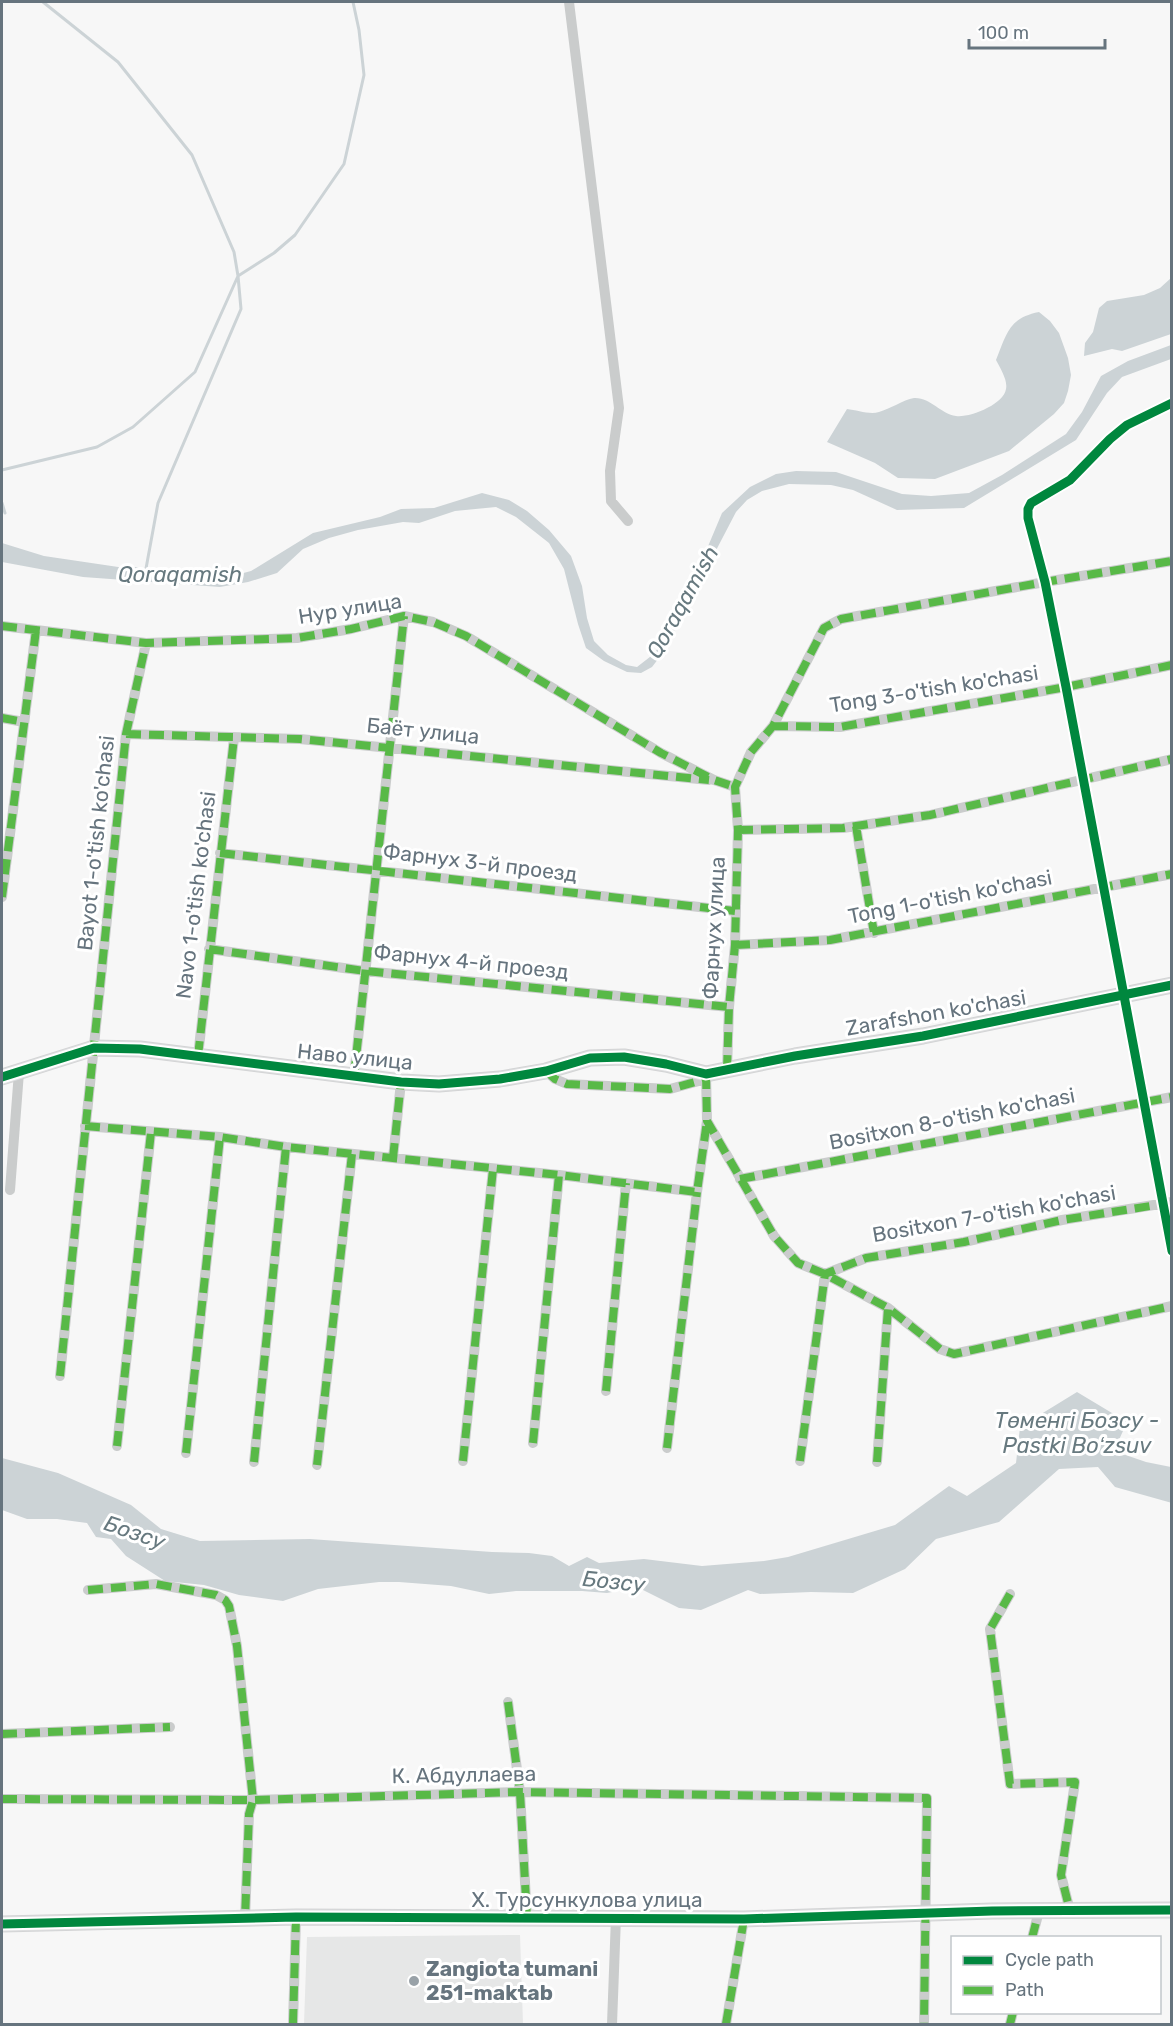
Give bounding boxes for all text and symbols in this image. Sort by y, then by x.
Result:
scale bar [969,12,1106,50]
text: 100 m [978,22,1029,44]
water label: Qoraqamish [640,541,724,663]
water label: Qoraqamish [118,561,242,588]
street label: Нур улица [296,588,404,629]
street label: Tong 3-o'tish ko'chasi [828,660,1040,717]
street label: Баёт улица [366,712,481,749]
street label: Bayot 1-o'tish ko'chasi [72,734,119,952]
street label: Navo 1-o'tish ko'chasi [170,790,221,1000]
street label: Фарнух 3-й проезд [381,838,579,887]
street label: Фарнух улица [697,856,730,1000]
street label: Tong 1-o'tish ko'chasi [846,864,1054,929]
street label: Фарнух 4-й проезд [372,939,570,984]
street label: Zarafshon ko'chasi [844,984,1028,1041]
street label: Наво улица [296,1038,414,1075]
street label: Bositxon 8-o'tish ko'chasi [827,1082,1077,1155]
street label: Bositxon 7-o'tish ko'chasi [870,1180,1118,1247]
water label: Төменгі Бозсу - Pastki Boʻzsuv [995,1407,1159,1459]
water label: Бозсу [101,1510,170,1556]
water label: Бозсу [581,1565,647,1598]
street label: К. Абдуллаева [391,1761,537,1788]
street label: Х. Турсункулова улица [471,1887,703,1912]
legend [951,1936,1161,2014]
text: Cycle path [1005,1949,1094,1971]
place label: Zangiota tumani 251-maktab [426,1956,598,2005]
marker: Zangiota tumani 251-maktab [407,1974,421,1988]
text: Path [1005,1979,1044,2001]

